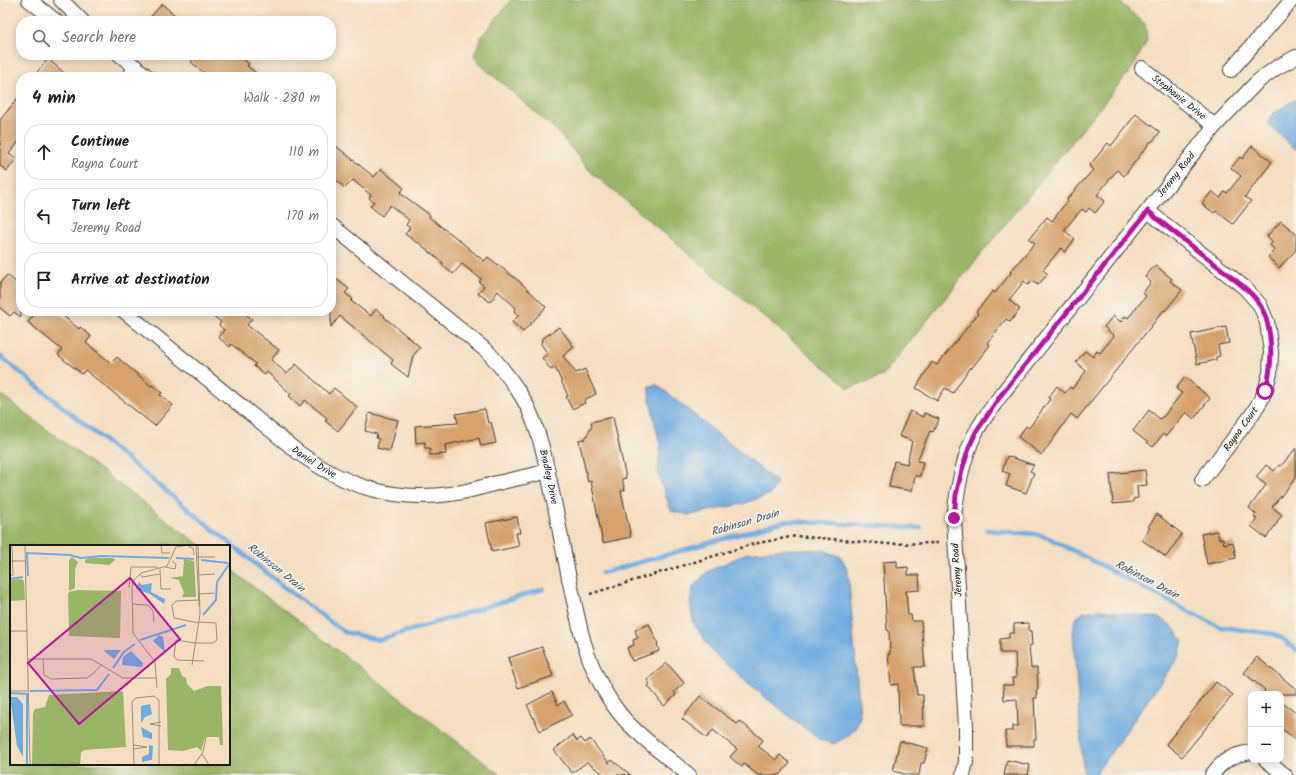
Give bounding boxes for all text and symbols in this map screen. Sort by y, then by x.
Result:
search box [16,16,336,60]
text: Search here [62,26,136,50]
icon: search [30,27,52,49]
street label: Stephanie Drive [1148,71,1210,124]
text: 4 min [32,85,76,112]
text: Walk · 280 m [244,88,320,109]
text: Continue [71,130,129,154]
icon: ahead [33,141,55,163]
text: 110 m [289,142,319,163]
street label: Jeremy Road [1153,148,1200,201]
text: Rayna Court [71,154,138,175]
text: Turn left [71,194,131,218]
icon: left [33,205,55,227]
text: 170 m [287,206,319,227]
text: Jeremy Road [71,218,141,239]
text: Arrive at destination [71,268,210,292]
icon: arrive [33,269,55,291]
route start [1256,382,1274,400]
street label: Rayna Court [1219,403,1263,455]
street label: Daniel Drive [288,442,340,483]
street label: Bradley Drive [535,448,562,506]
water label: Robinson Drain [709,504,782,541]
route end [945,509,963,527]
water label: Robinson Drain [243,539,310,598]
street label: Jeremy Road [947,542,967,597]
inset map [10,545,230,765]
water label: Robinson Drain [1112,556,1183,605]
map controls [1248,691,1284,763]
button: + [1248,691,1284,727]
button: − [1248,727,1284,763]

